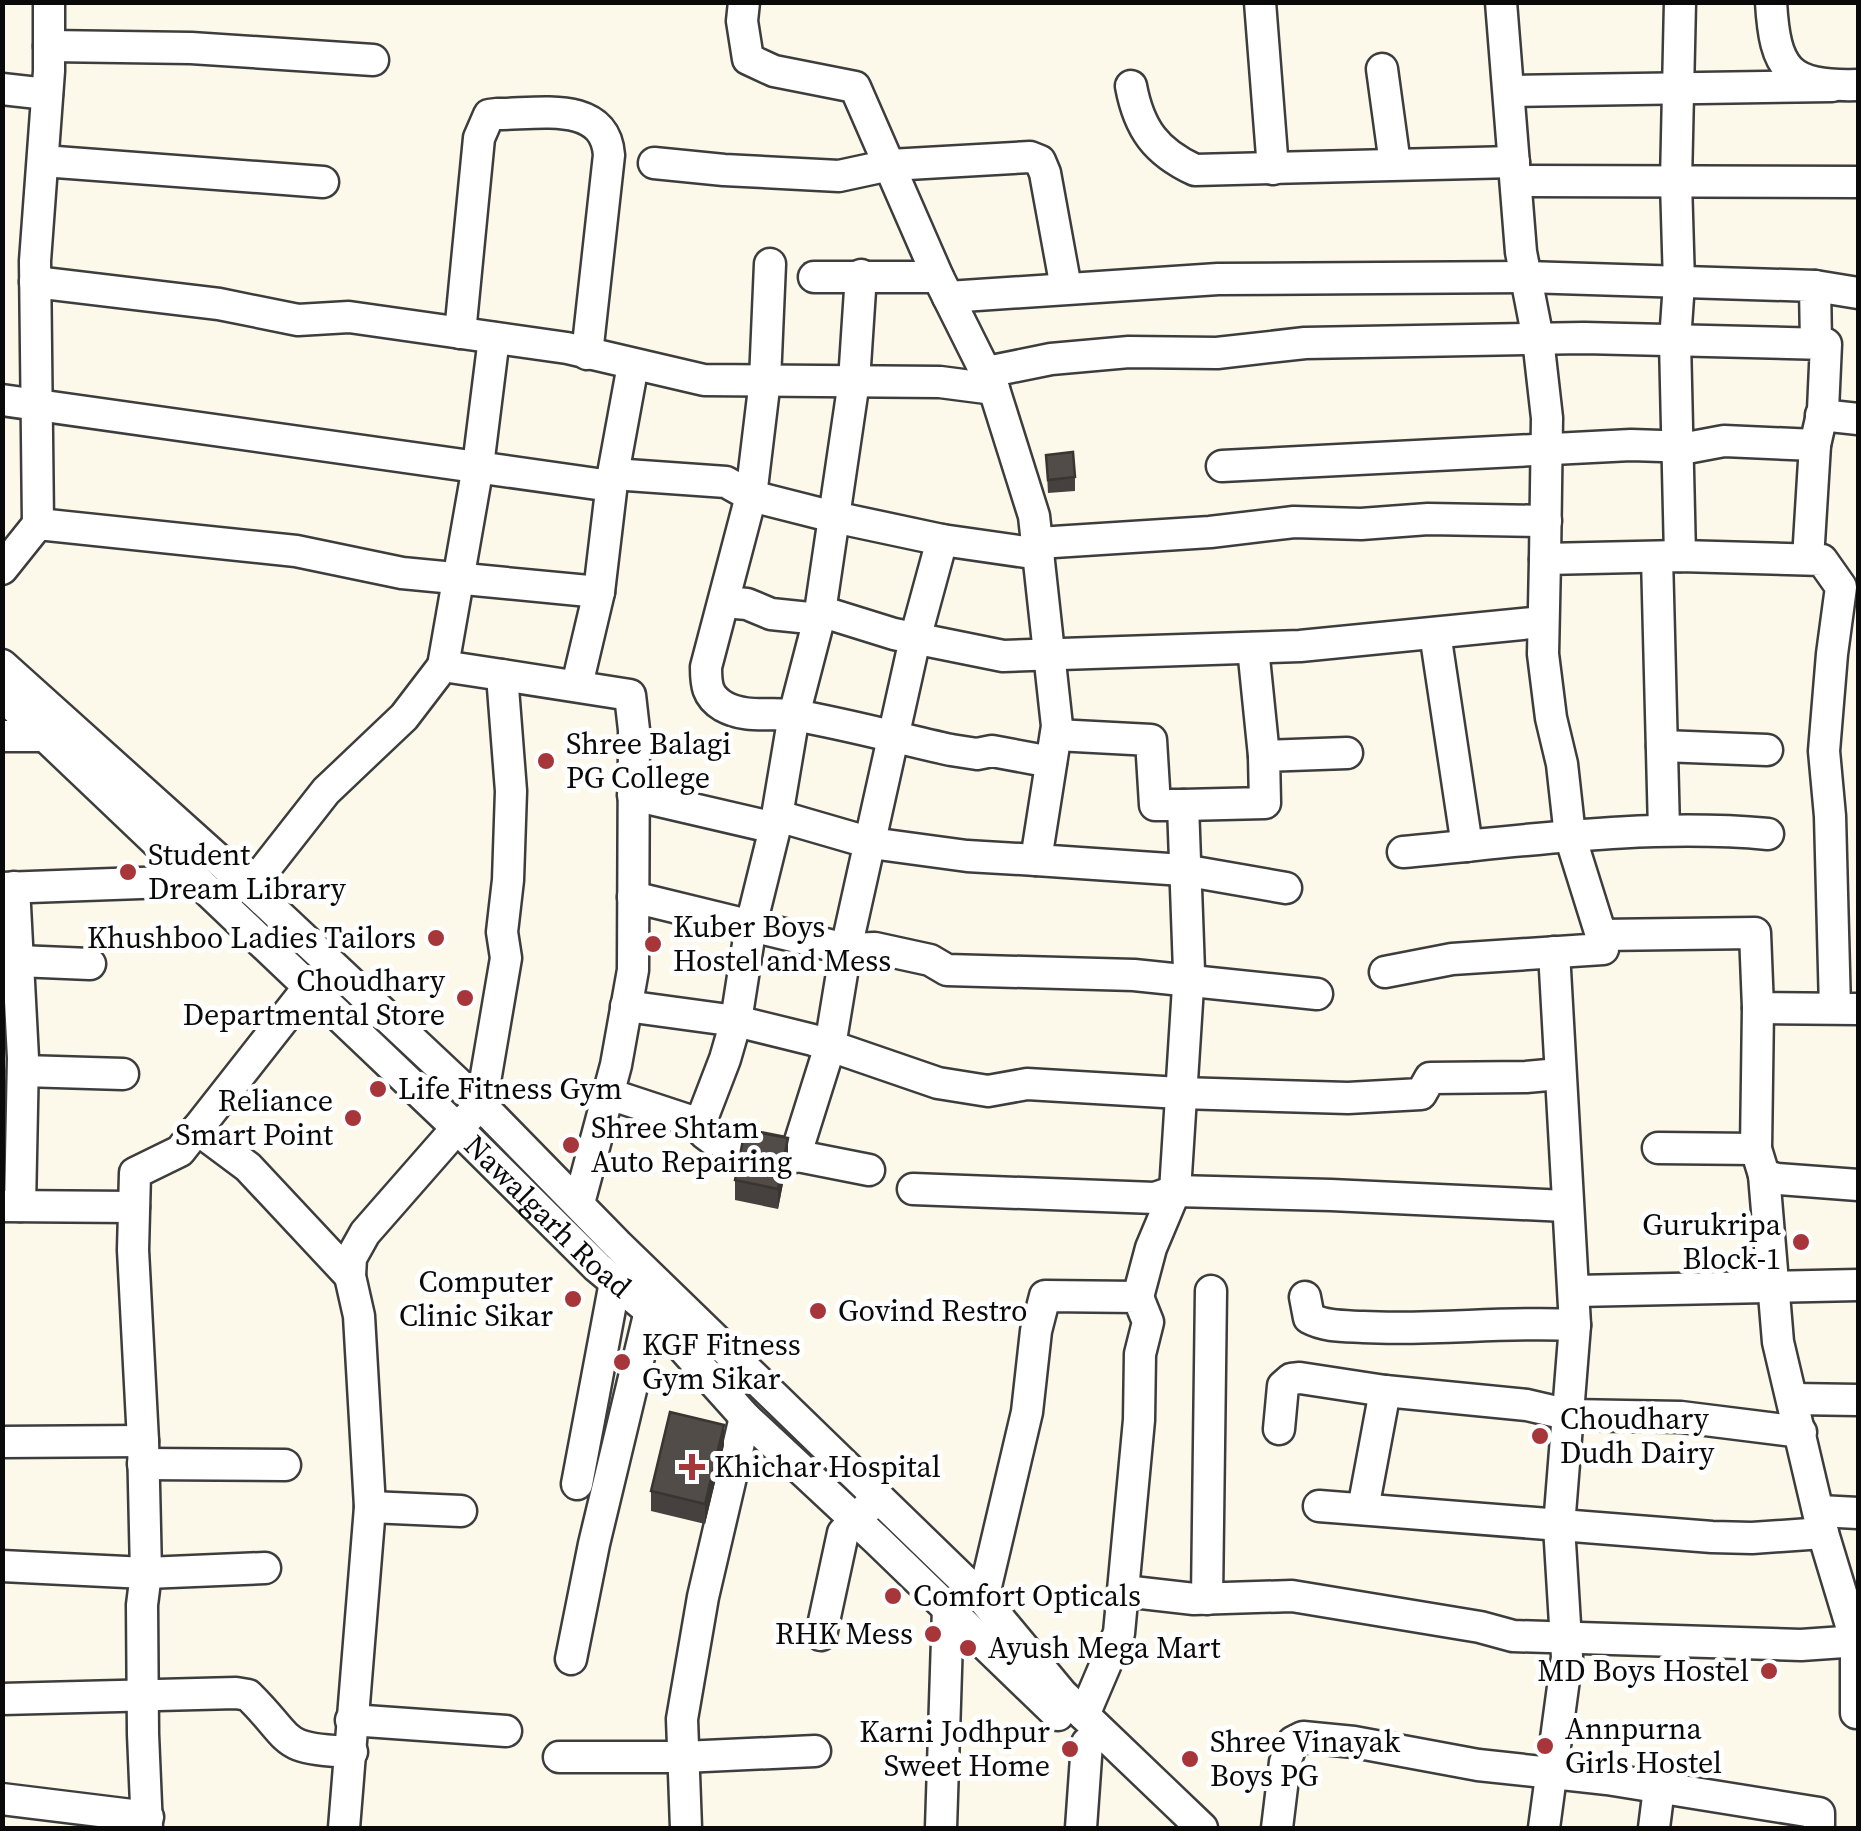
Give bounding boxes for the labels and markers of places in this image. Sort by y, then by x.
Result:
place label: Shree Balagi PG College [566,723,731,798]
marker: Shree Balagi PG College [535,750,557,772]
place label: Student Dream Library [148,834,346,909]
marker: Student Dream Library [117,861,139,883]
place label: Kuber Boys Hostel and Mess [673,906,891,981]
place label: Khushboo Ladies Tailors [87,917,416,958]
marker: Khushboo Ladies Tailors [425,927,447,949]
marker: Kuber Boys Hostel and Mess [642,933,664,955]
place label: Choudhary Departmental Store [183,960,446,1035]
marker: Choudhary Departmental Store [454,987,476,1009]
place label: Life Fitness Gym [398,1068,622,1109]
marker: Life Fitness Gym [367,1078,389,1100]
place label: Reliance Smart Point [175,1080,333,1155]
marker: Reliance Smart Point [342,1107,364,1129]
place label: Shree Shtam Auto Repairing [591,1107,792,1182]
marker: Shree Shtam Auto Repairing [560,1134,582,1156]
place label: Gurukripa Block-1 [1642,1204,1782,1279]
marker: Gurukripa Block-1 [1790,1231,1812,1253]
place label: Computer Clinic Sikar [399,1261,553,1336]
marker: Computer Clinic Sikar [562,1288,584,1310]
place label: Govind Restro [838,1290,1027,1331]
marker: Govind Restro [807,1300,829,1322]
place label: KGF Fitness Gym Sikar [642,1324,801,1399]
marker: KGF Fitness Gym Sikar [611,1351,633,1373]
place label: Choudhary Dudh Dairy [1560,1398,1715,1473]
marker: Choudhary Dudh Dairy [1529,1425,1551,1447]
place label: Khichar Hospital [714,1446,941,1487]
marker: Khichar Hospital [679,1454,705,1480]
place label: Comfort Opticals [913,1575,1141,1616]
marker: Comfort Opticals [882,1585,904,1607]
place label: RHK Mess [775,1613,913,1654]
marker: RHK Mess [922,1623,944,1645]
place label: Ayush Mega Mart [988,1627,1221,1668]
marker: Ayush Mega Mart [957,1637,979,1659]
place label: MD Boys Hostel [1537,1650,1749,1691]
marker: MD Boys Hostel [1758,1660,1780,1682]
place label: Annpurna Girls Hostel [1565,1708,1722,1783]
place label: Karni Jodhpur Sweet Home [859,1711,1050,1786]
place label: Shree Vinayak Boys PG [1210,1721,1401,1796]
marker: Annpurna Girls Hostel [1534,1735,1556,1757]
marker: Karni Jodhpur Sweet Home [1059,1738,1081,1760]
marker: Shree Vinayak Boys PG [1179,1748,1201,1770]

